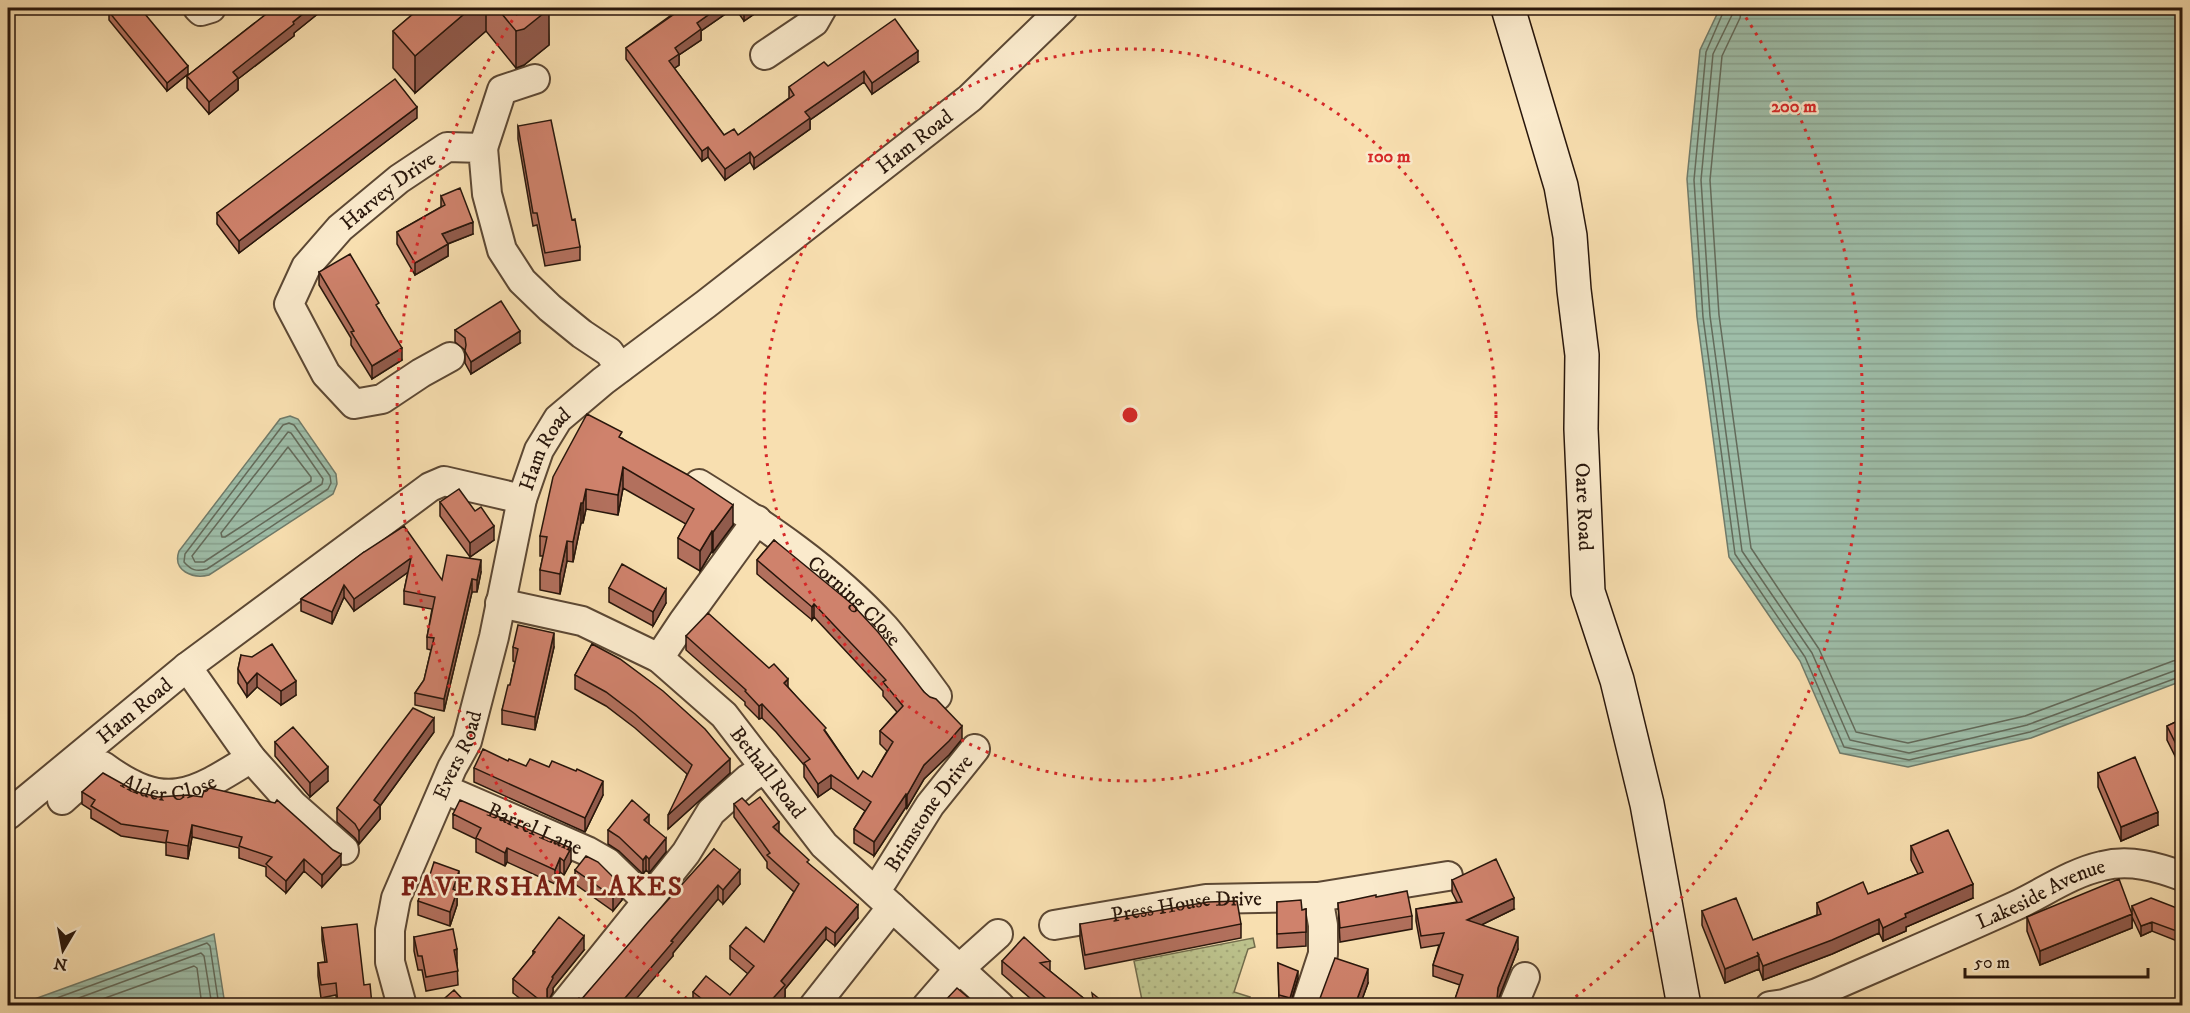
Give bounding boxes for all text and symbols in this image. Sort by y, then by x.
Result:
text: 200 m [1771,96,1817,118]
street label: Ham Road [871,104,959,180]
street label: Harvey Drive [335,146,441,236]
text: 100 m [1367,146,1411,168]
street label: Ham Road [514,402,577,494]
centre of rings [1120,405,1140,425]
street label: Oare Road [1568,462,1598,552]
street label: Corning Close [802,550,907,652]
street label: Ham Road [92,672,179,750]
street label: Evers Road [428,707,488,804]
street label: Bethall Road [724,722,811,824]
street label: Brimstone Drive [879,750,979,877]
street label: Alder Close [116,769,221,808]
street label: Barrel Lane [483,797,586,861]
street label: Lakeside Avenue [1973,854,2108,936]
district label: FAVERSHAM LAKES [401,870,683,904]
street label: Press House Drive [1109,886,1262,929]
north arrow [33,920,93,980]
scale bar [1965,941,2148,979]
text: 50 m [1974,952,2010,974]
text: N [52,953,69,975]

